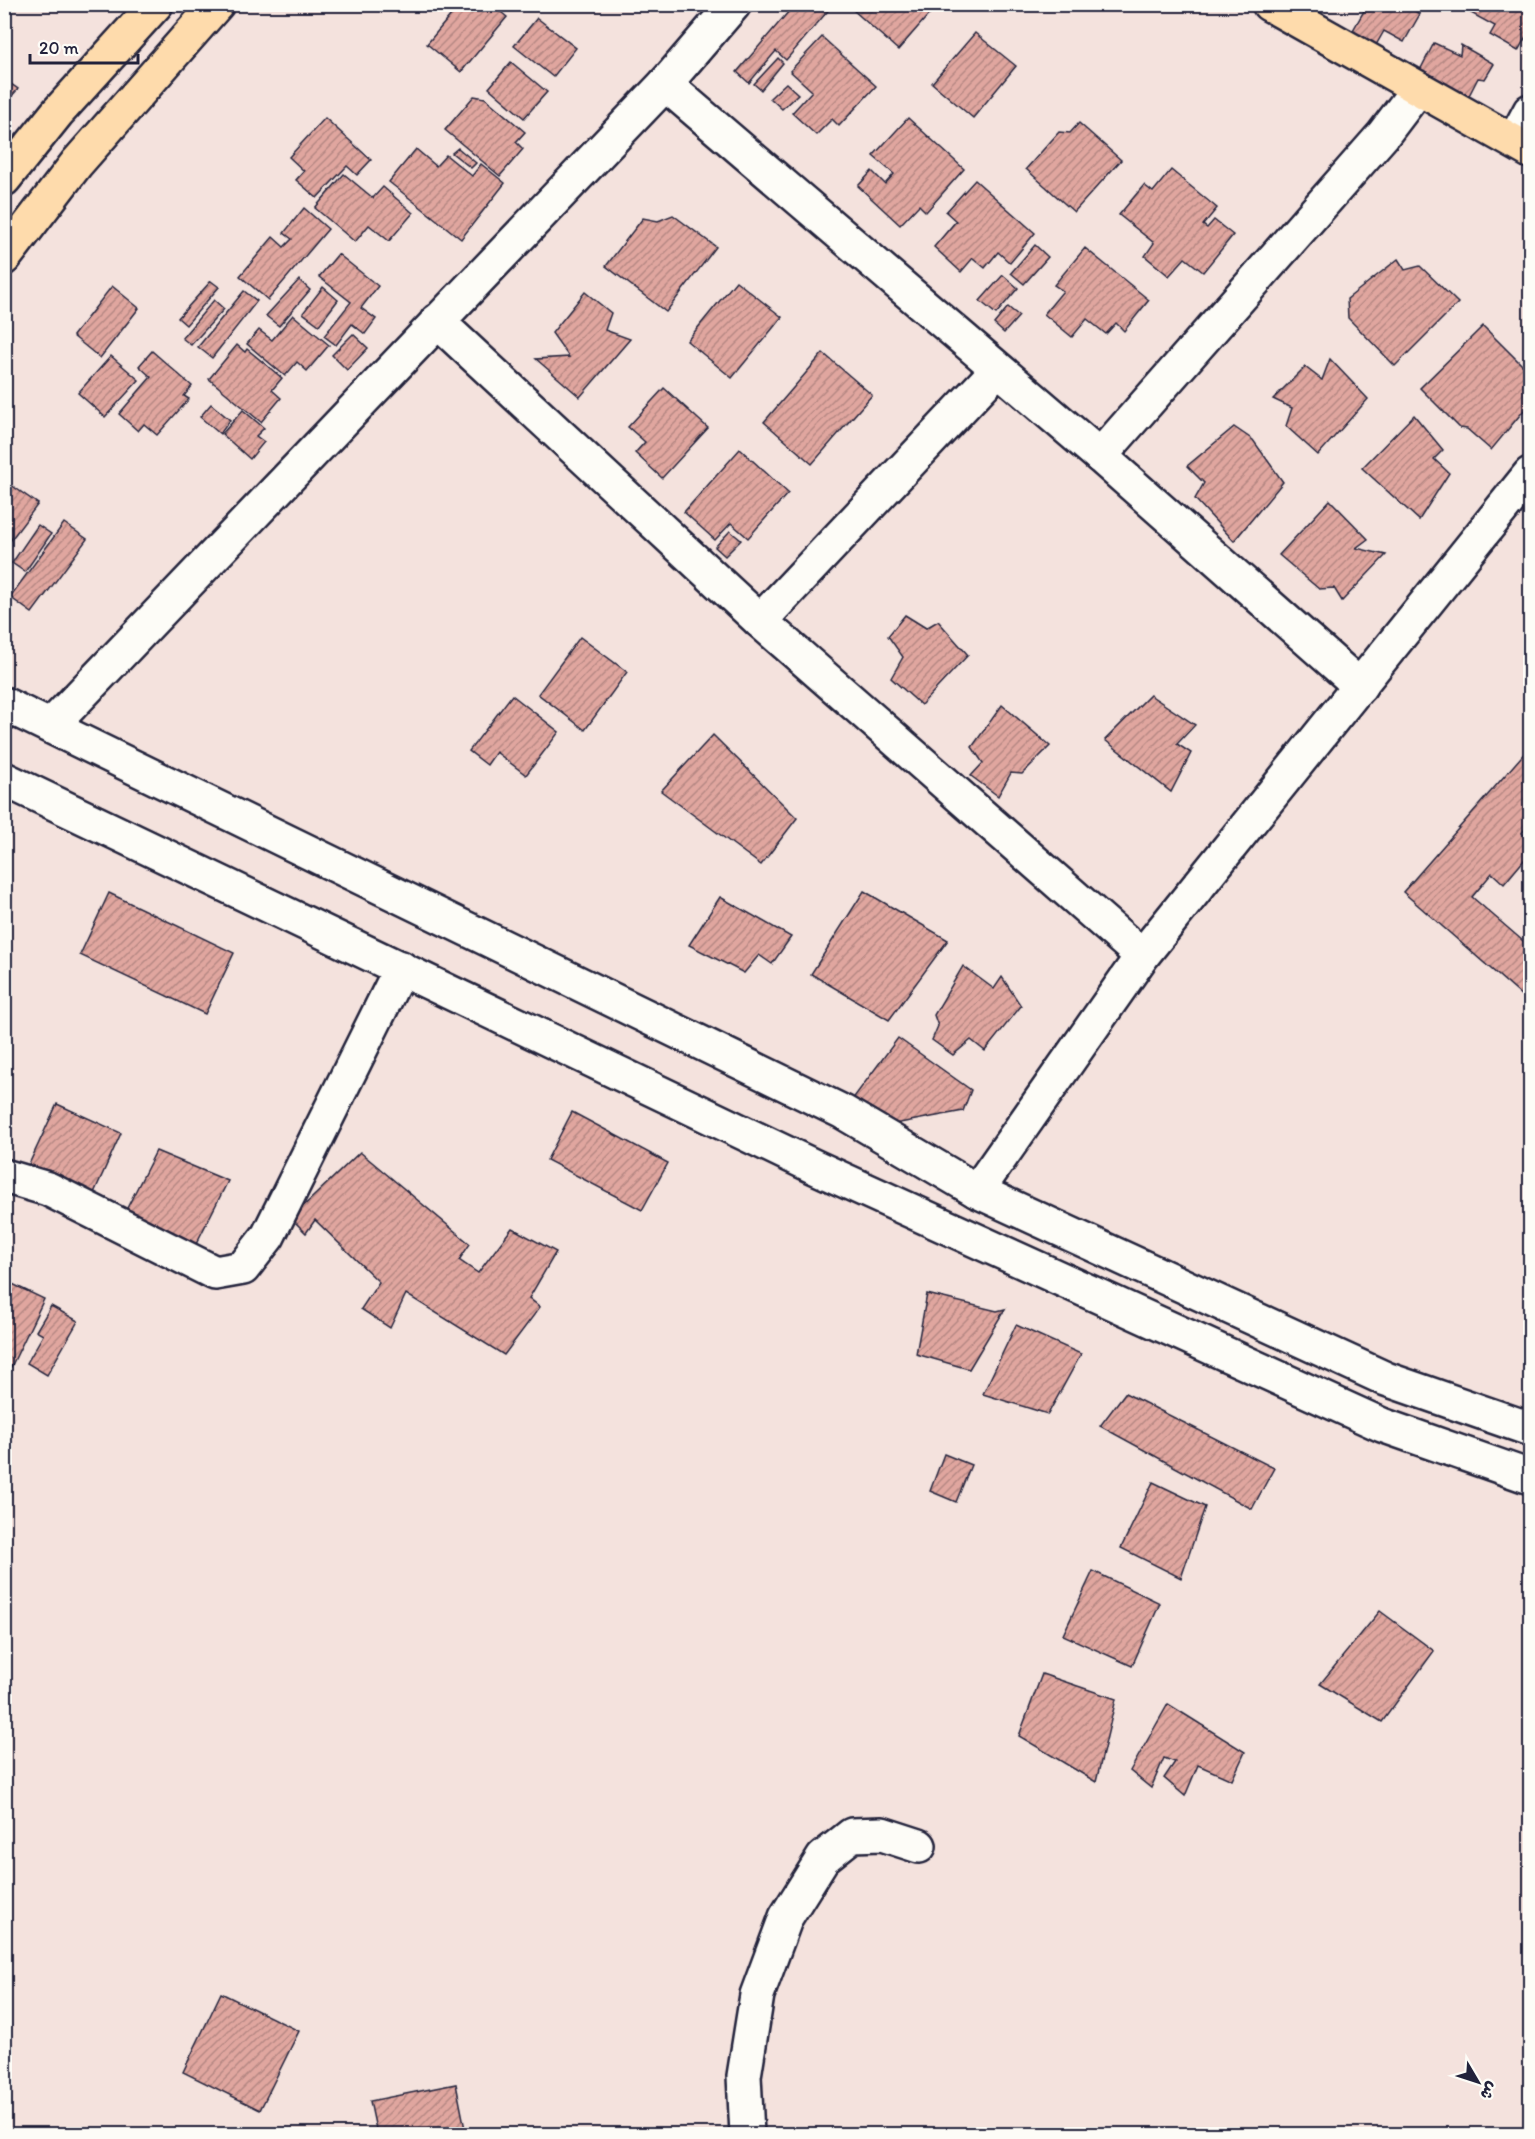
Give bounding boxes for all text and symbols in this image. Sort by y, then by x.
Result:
scale bar [30,27,138,65]
text: 20 m [39,37,79,59]
north arrow [1448,2052,1508,2112]
text: ش [1476,2078,1502,2104]

